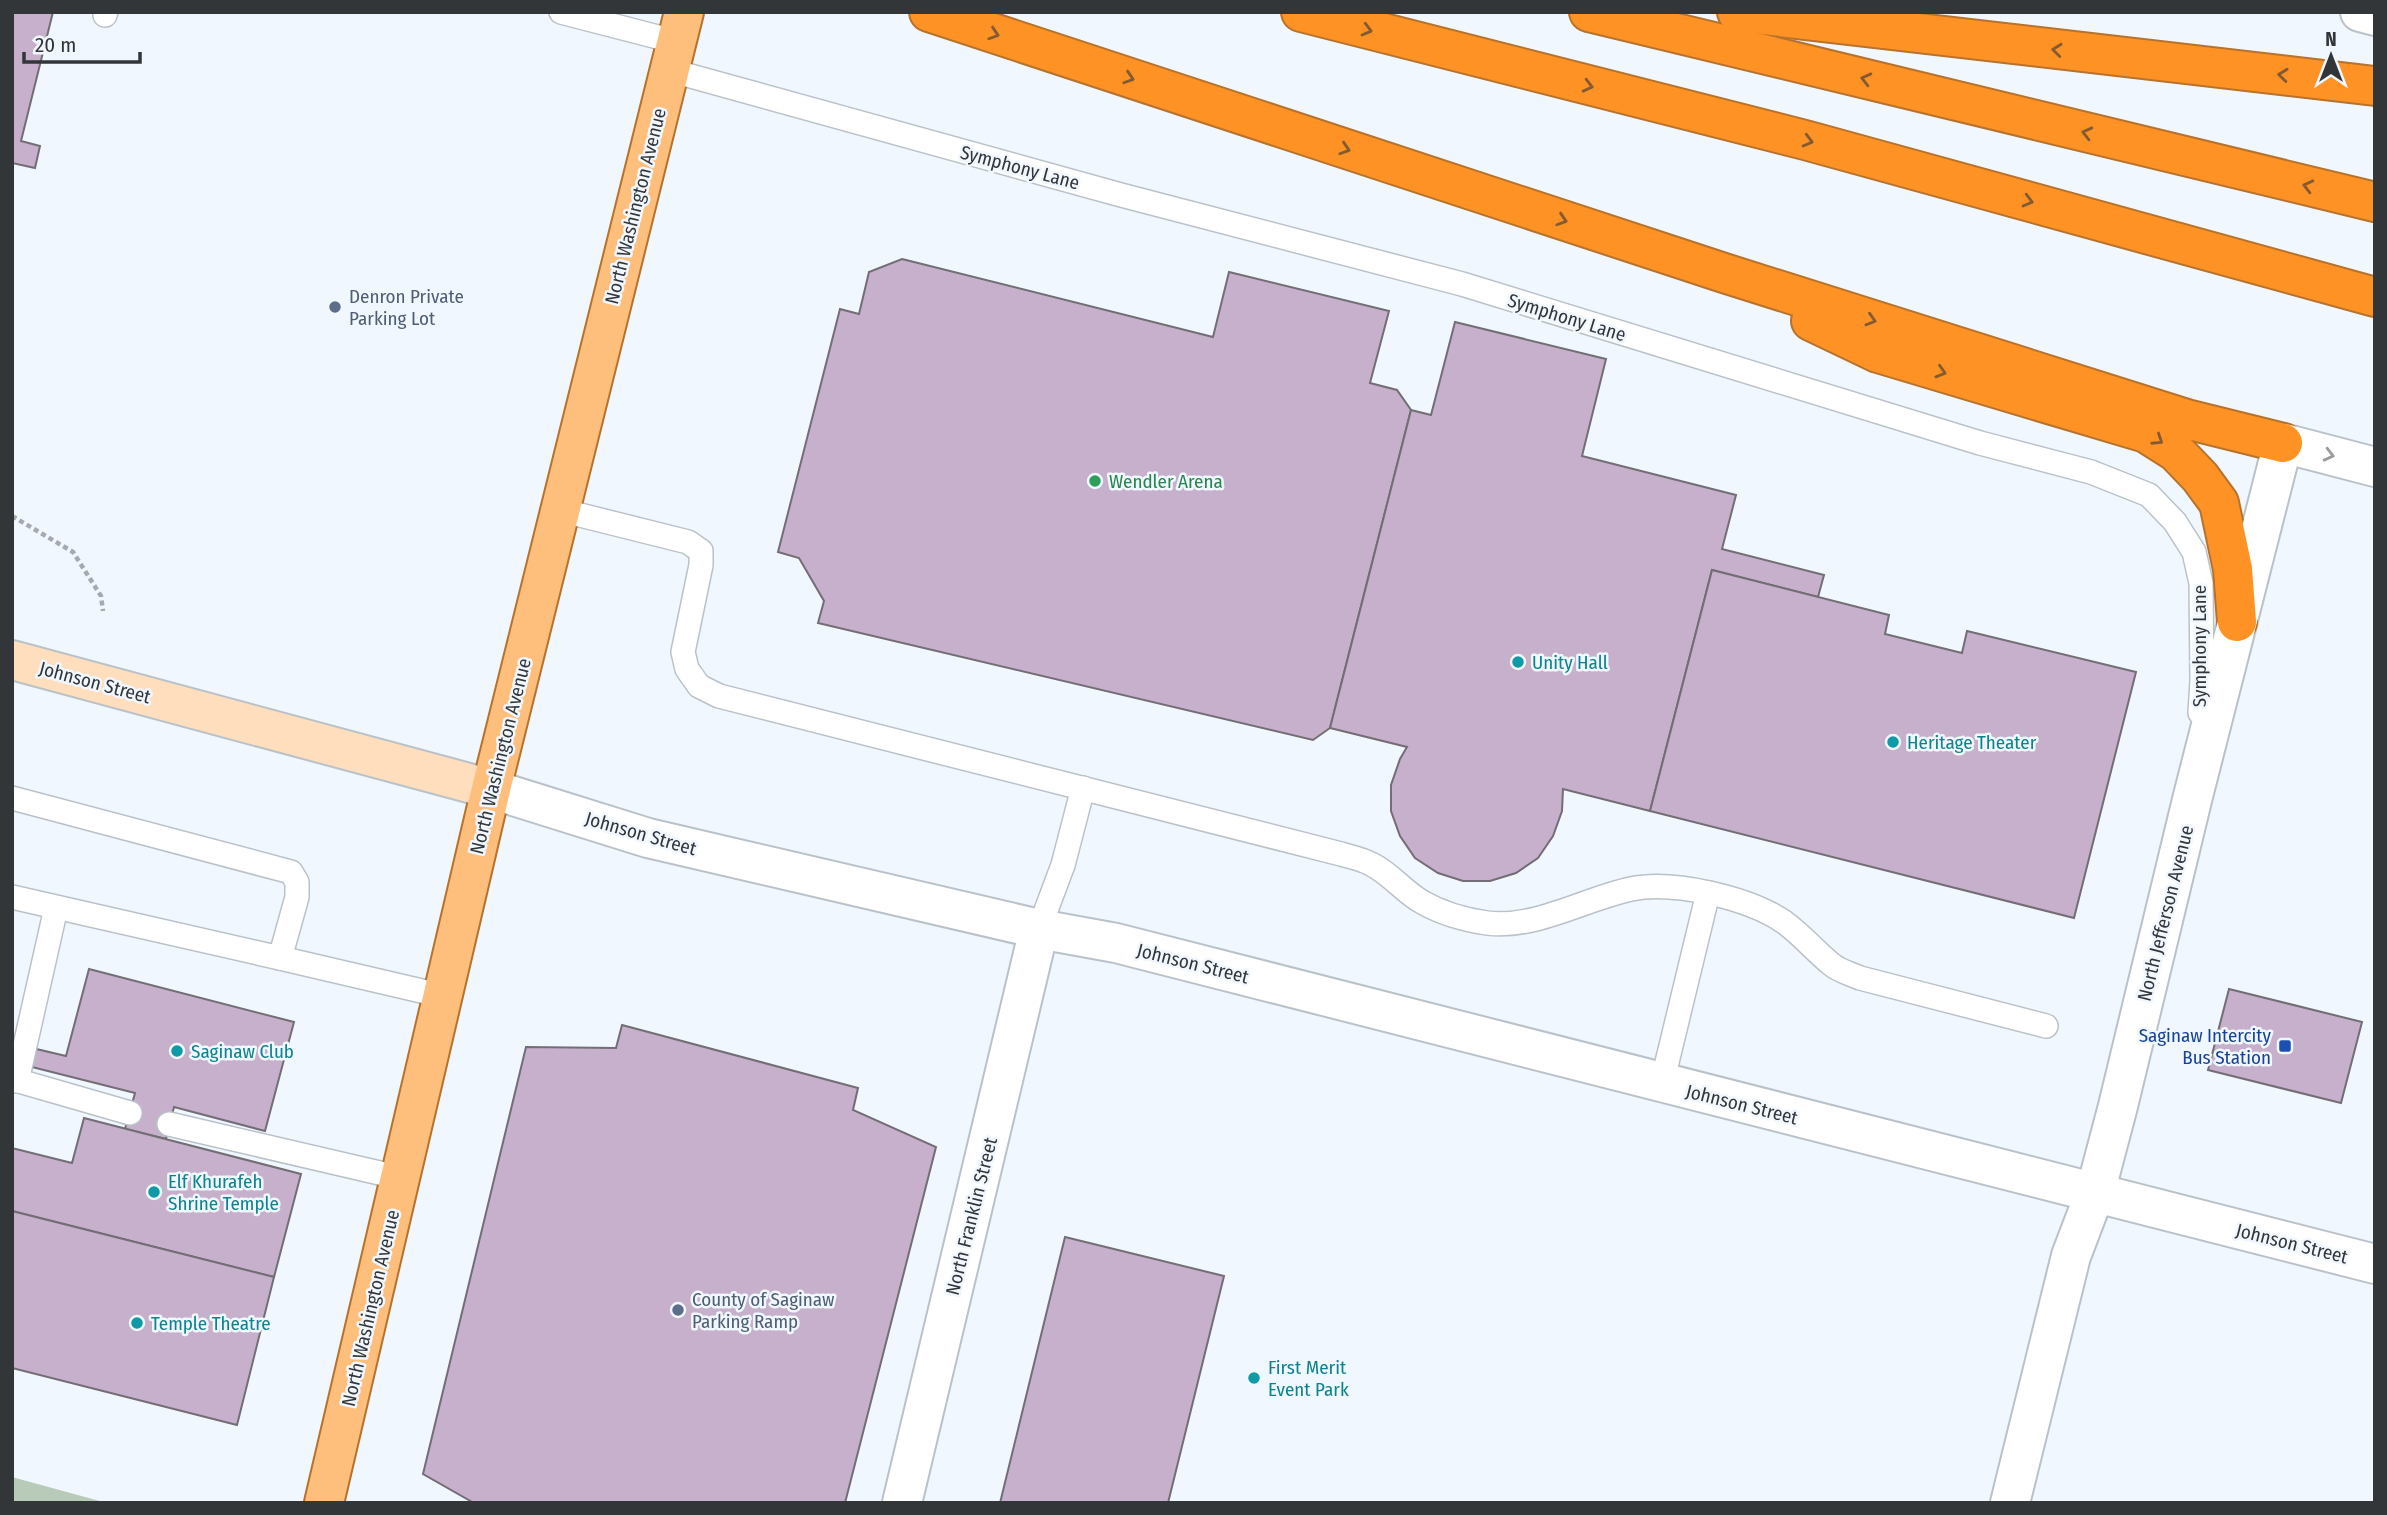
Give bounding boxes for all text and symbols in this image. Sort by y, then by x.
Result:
scale bar [24,21,140,65]
north arrow [2296,21,2366,91]
one-way arrow [1361,22,1373,36]
one-way arrow [988,25,1000,40]
text: N [2325,28,2337,51]
text: 20 m [35,32,76,58]
one-way arrow [2051,42,2062,57]
one-way arrow [2277,68,2288,83]
one-way arrow [1123,70,1135,84]
one-way arrow [1860,73,1872,87]
one-way arrow [1581,78,1593,92]
street label: North Washington Avenue [600,106,671,306]
one-way arrow [2081,127,2093,141]
one-way arrow [1802,133,1814,147]
street label: Symphony Lane [958,141,1082,194]
one-way arrow [1339,141,1351,155]
one-way arrow [2303,180,2315,194]
one-way arrow [2021,193,2033,208]
one-way arrow [1555,212,1567,226]
place label: Denron Private Parking Lot [349,285,464,330]
street label: Symphony Lane [1505,289,1629,346]
marker: Denron Private Parking Lot [327,299,343,315]
one-way arrow [1865,311,1877,326]
one-way arrow [1935,364,1947,379]
one-way arrow [2150,431,2163,444]
one-way arrow [2323,447,2335,461]
place label: Wendler Arena [1109,470,1223,493]
marker: Wendler Arena [1087,473,1103,489]
street label: Symphony Lane [2188,585,2211,707]
place label: Unity Hall [1532,651,1608,674]
marker: Unity Hall [1510,654,1526,670]
street label: North Washington Avenue [465,656,536,856]
street label: Johnson Street [37,657,154,709]
place label: Heritage Theater [1907,731,2037,754]
marker: Heritage Theater [1885,734,1901,750]
street label: Johnson Street [583,807,700,861]
street label: North Jefferson Avenue [2133,823,2198,1003]
street label: Johnson Street [1135,938,1252,989]
place label: Saginaw Intercity Bus Station [2139,1024,2272,1069]
marker: Saginaw Intercity Bus Station [2277,1038,2293,1054]
place label: Saginaw Club [191,1040,294,1063]
marker: Saginaw Club [169,1043,185,1059]
street label: Johnson Street [1684,1079,1801,1130]
street label: North Franklin Street [941,1134,1002,1297]
place label: Elf Khurafeh Shrine Temple [168,1170,279,1215]
marker: Elf Khurafeh Shrine Temple [146,1184,162,1200]
street label: North Washington Avenue [337,1208,404,1409]
street label: Johnson Street [2234,1218,2351,1269]
place label: County of Saginaw Parking Ramp [692,1288,835,1333]
marker: County of Saginaw Parking Ramp [670,1302,686,1318]
place label: Temple Theatre [151,1312,271,1335]
marker: Temple Theatre [129,1315,145,1331]
place label: First Merit Event Park [1268,1356,1349,1401]
marker: First Merit Event Park [1246,1370,1262,1386]

